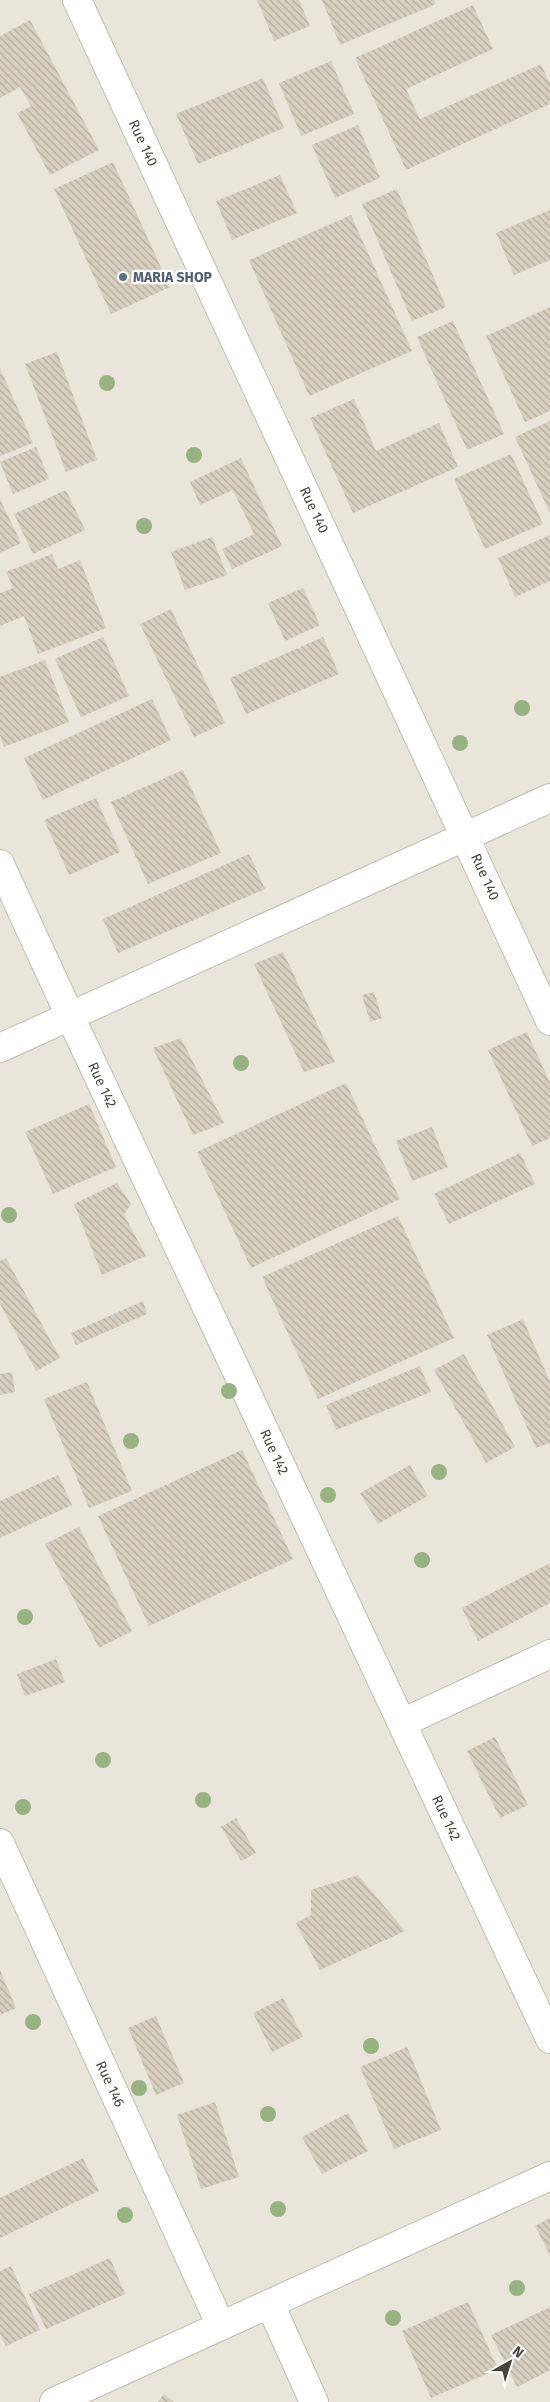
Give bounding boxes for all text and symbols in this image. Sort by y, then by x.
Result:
street label: Rue 140 [125,117,161,169]
place label: MARIA SHOP [133,269,213,286]
marker: MARIA SHOP [117,271,129,283]
street label: Rue 140 [296,484,332,536]
street label: Rue 140 [467,851,503,903]
street label: Rue 142 [84,1060,120,1110]
street label: Rue 142 [256,1427,292,1477]
street label: Rue 142 [428,1793,464,1843]
street label: Rue 146 [92,2058,128,2110]
north arrow [485,2337,535,2387]
text: N [509,2343,527,2362]

